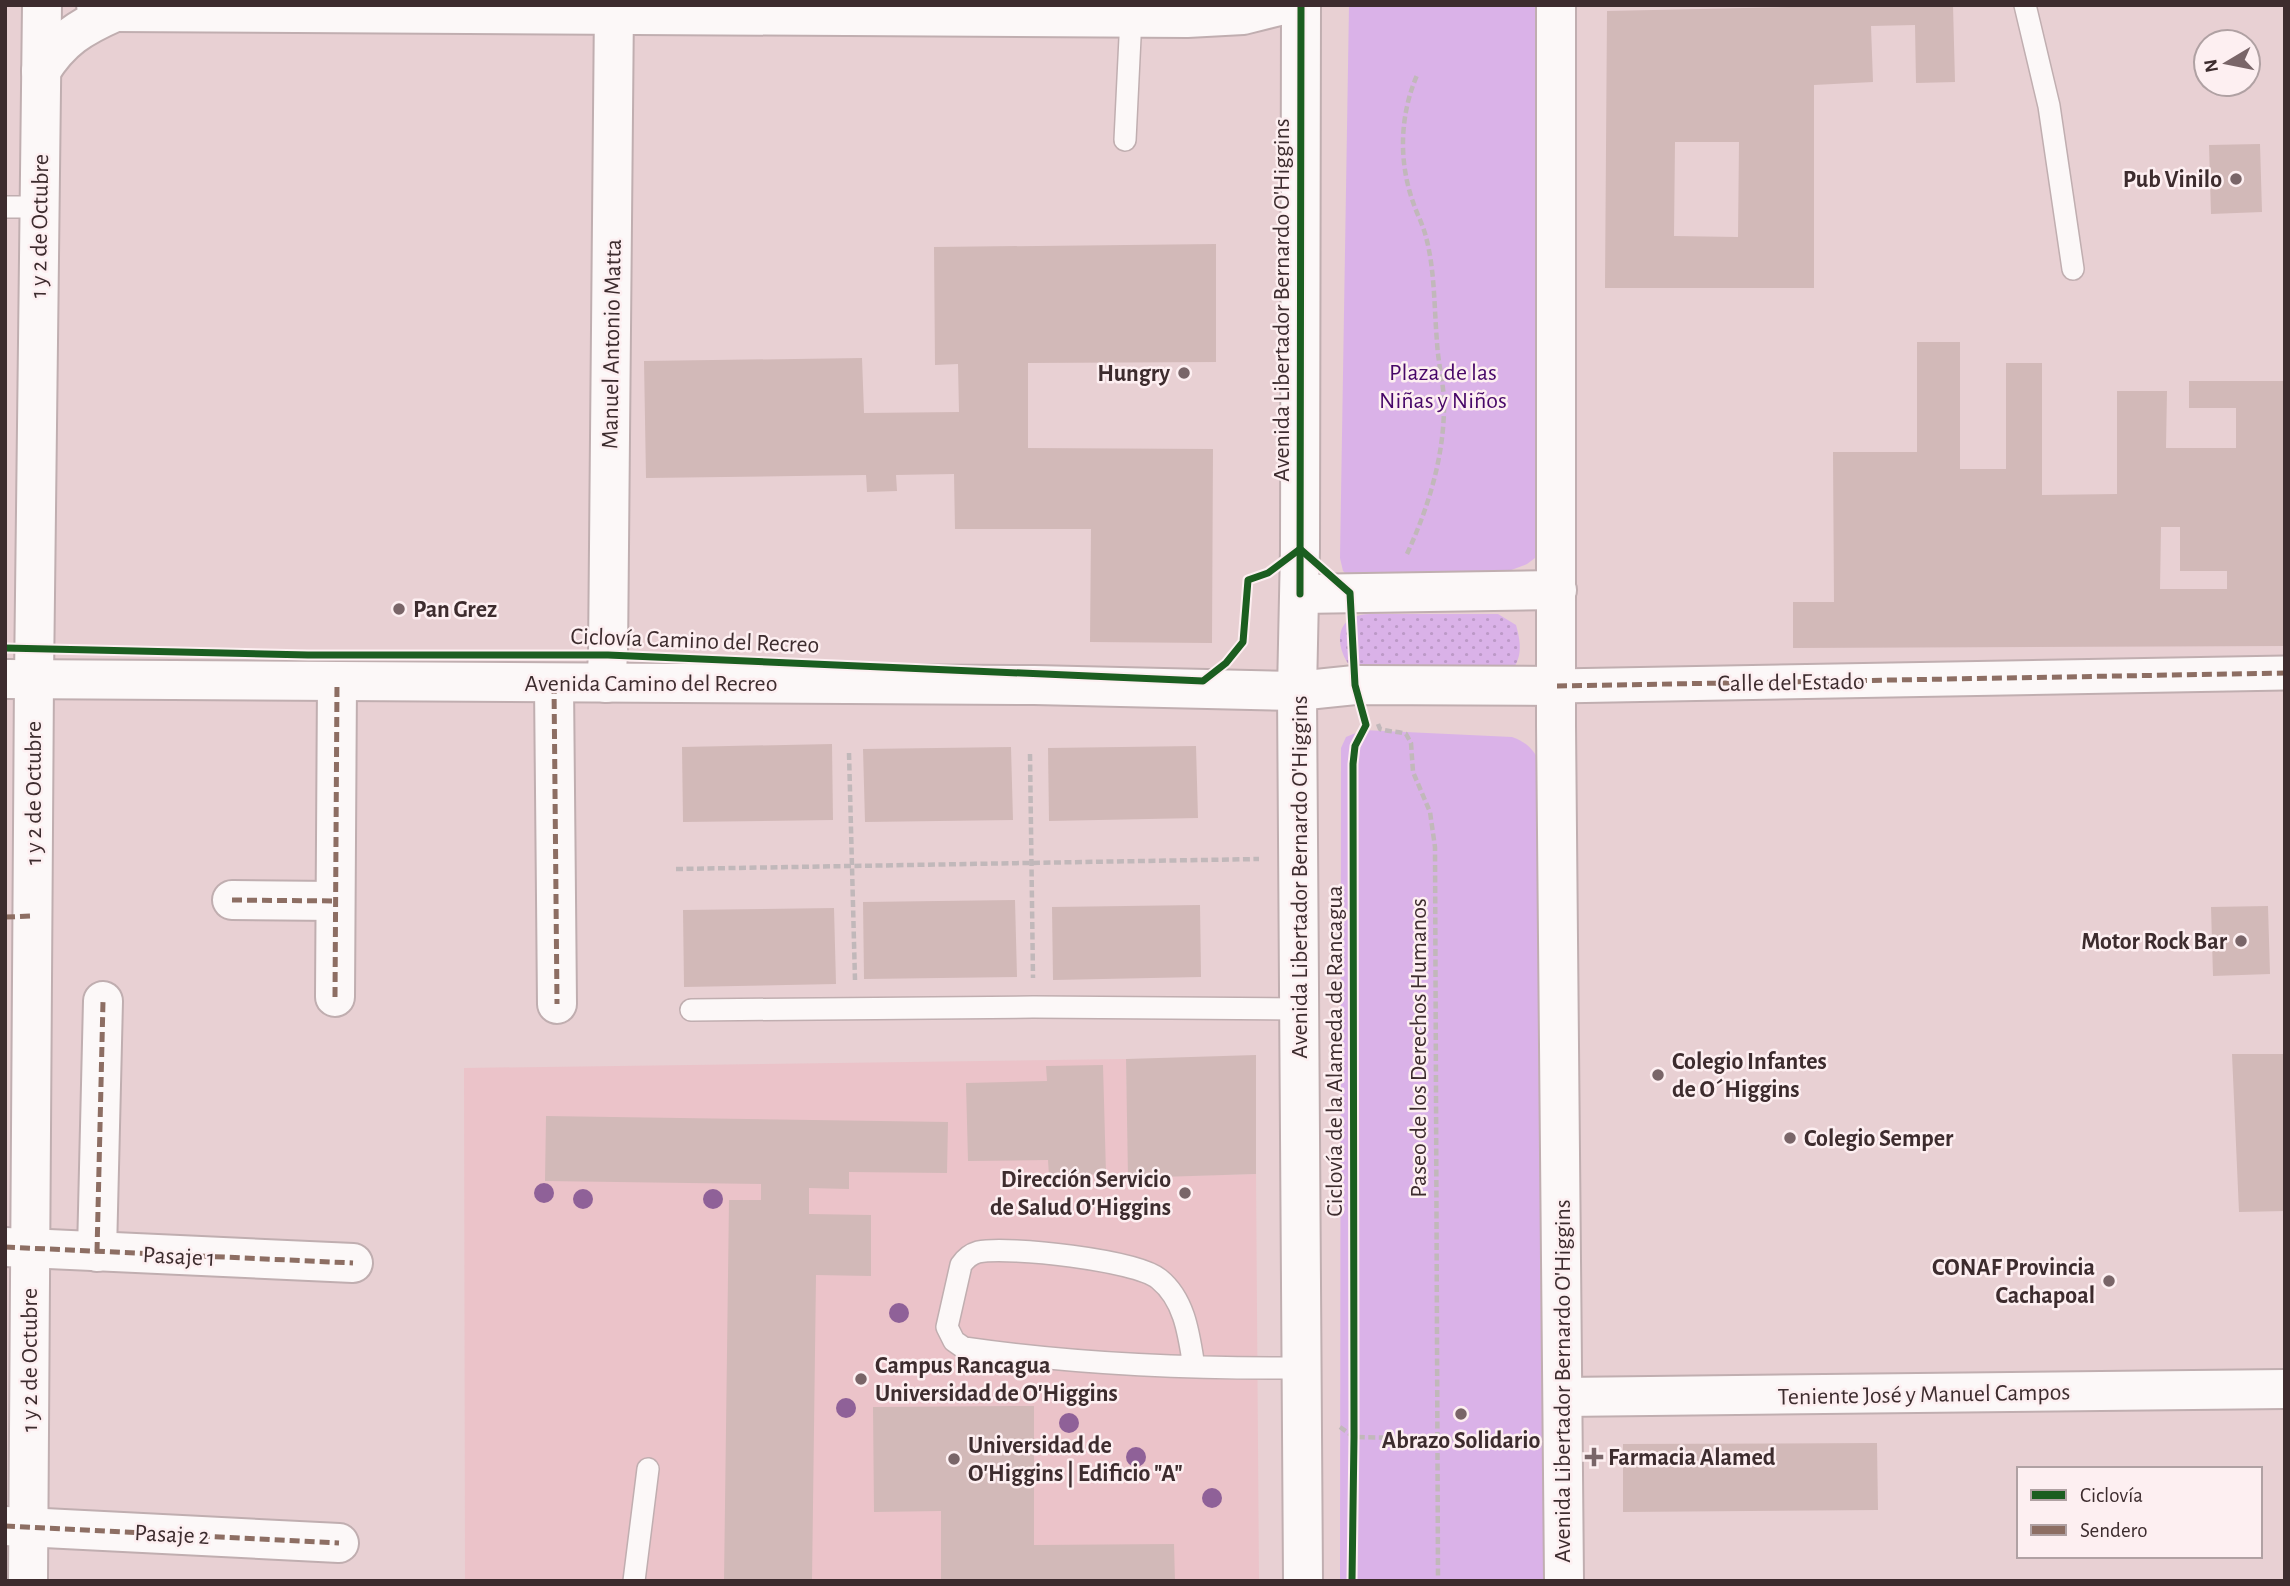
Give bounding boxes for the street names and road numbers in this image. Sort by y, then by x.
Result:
street label: Avenida Libertador Bernardo O'Higgins [1270,118,1294,482]
street label: 1 y 2 de Octubre [27,154,53,298]
street label: Manuel Antonio Matta [598,239,626,449]
street label: Ciclovía Camino del Recreo [570,625,820,657]
street label: Calle del Estado [1717,670,1865,696]
street label: Avenida Camino del Recreo [525,672,777,696]
street label: Avenida Libertador Bernardo O'Higgins [1288,695,1312,1059]
street label: 1 y 2 de Octubre [22,721,46,865]
street label: Ciclovía de la Alameda de Rancagua [1323,885,1347,1217]
street label: Paseo de los Derechos Humanos [1407,898,1431,1198]
street label: Avenida Libertador Bernardo O'Higgins [1551,1199,1575,1563]
street label: Pasaje 1 [142,1243,216,1271]
street label: 1 y 2 de Octubre [18,1288,42,1432]
street label: Teniente José y Manuel Campos [1778,1380,2071,1410]
street label: Pasaje 2 [134,1521,210,1549]

